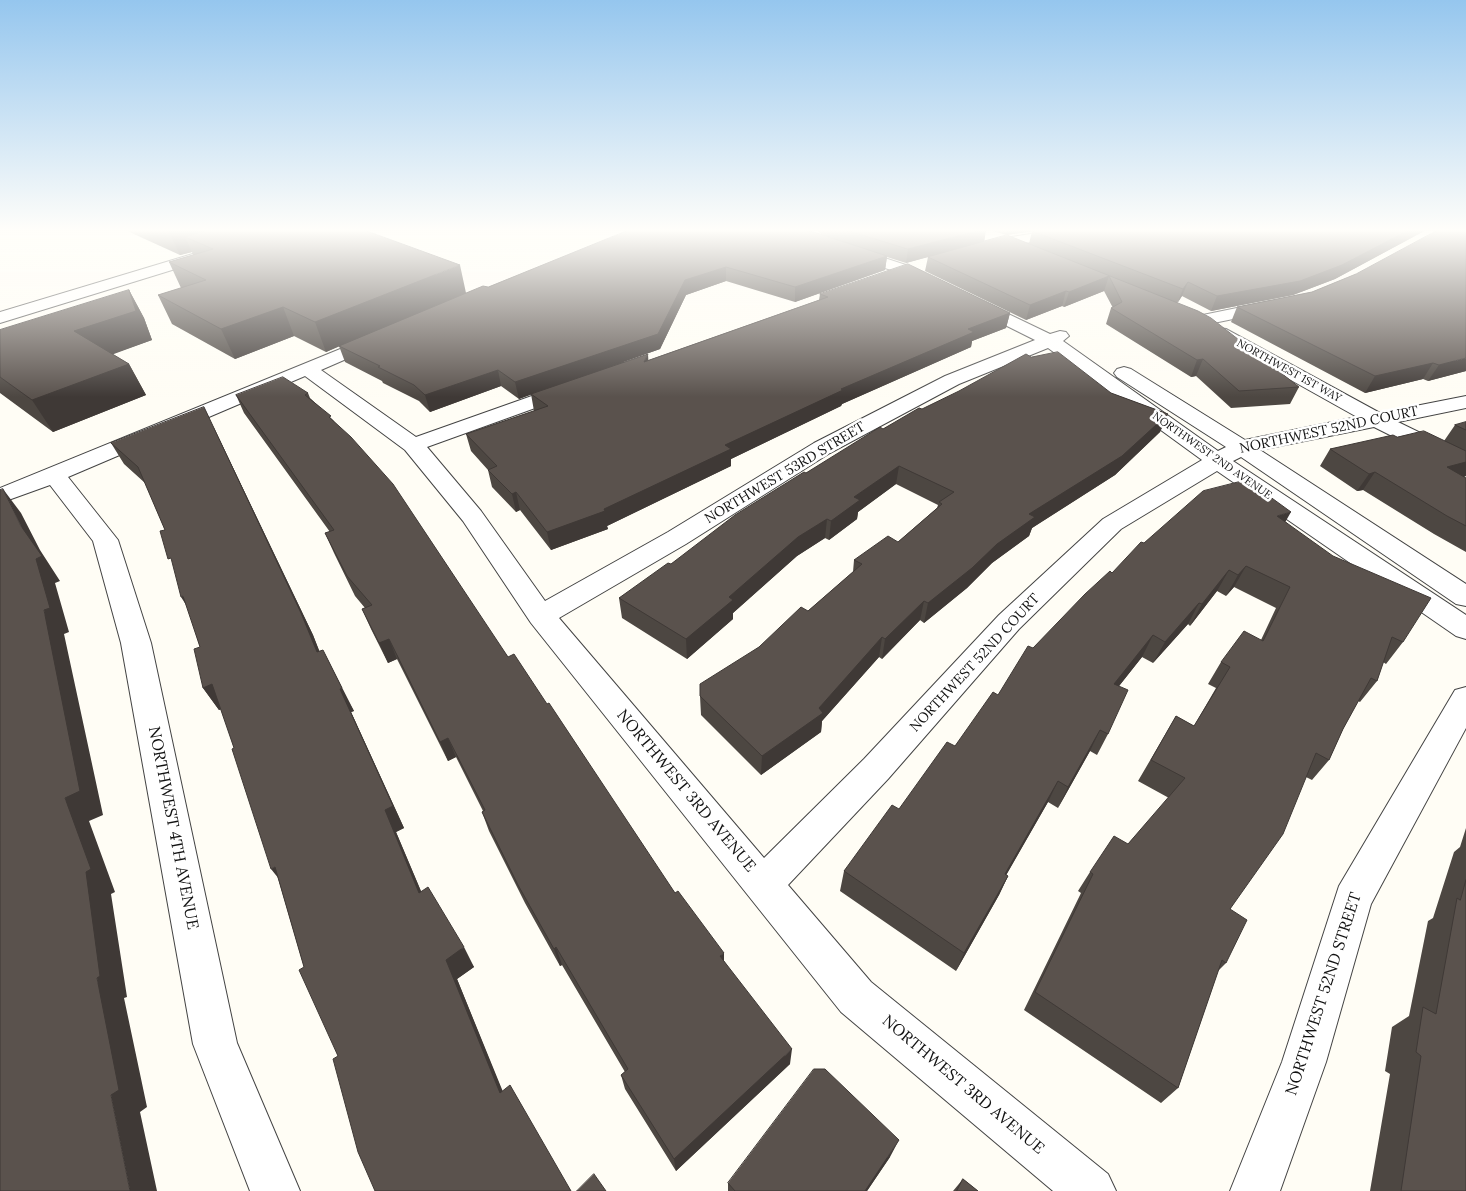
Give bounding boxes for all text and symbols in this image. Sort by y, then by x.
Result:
street label: NORTHWEST 1ST WAY [1234,337,1344,405]
street label: NORTHWEST 52ND COURT [1238,403,1420,457]
street label: NORTHWEST 2ND AVENUE [1150,410,1274,502]
street label: NORTHWEST 53RD STREET [702,418,868,528]
street label: NORTHWEST 52ND COURT [907,591,1043,735]
street label: NORTHWEST 3RD AVENUE [612,706,760,876]
street label: NORTHWEST 4TH AVENUE [144,725,202,931]
street label: NORTHWEST 52ND STREET [1282,890,1366,1098]
street label: NORTHWEST 3RD AVENUE [878,1011,1048,1159]

